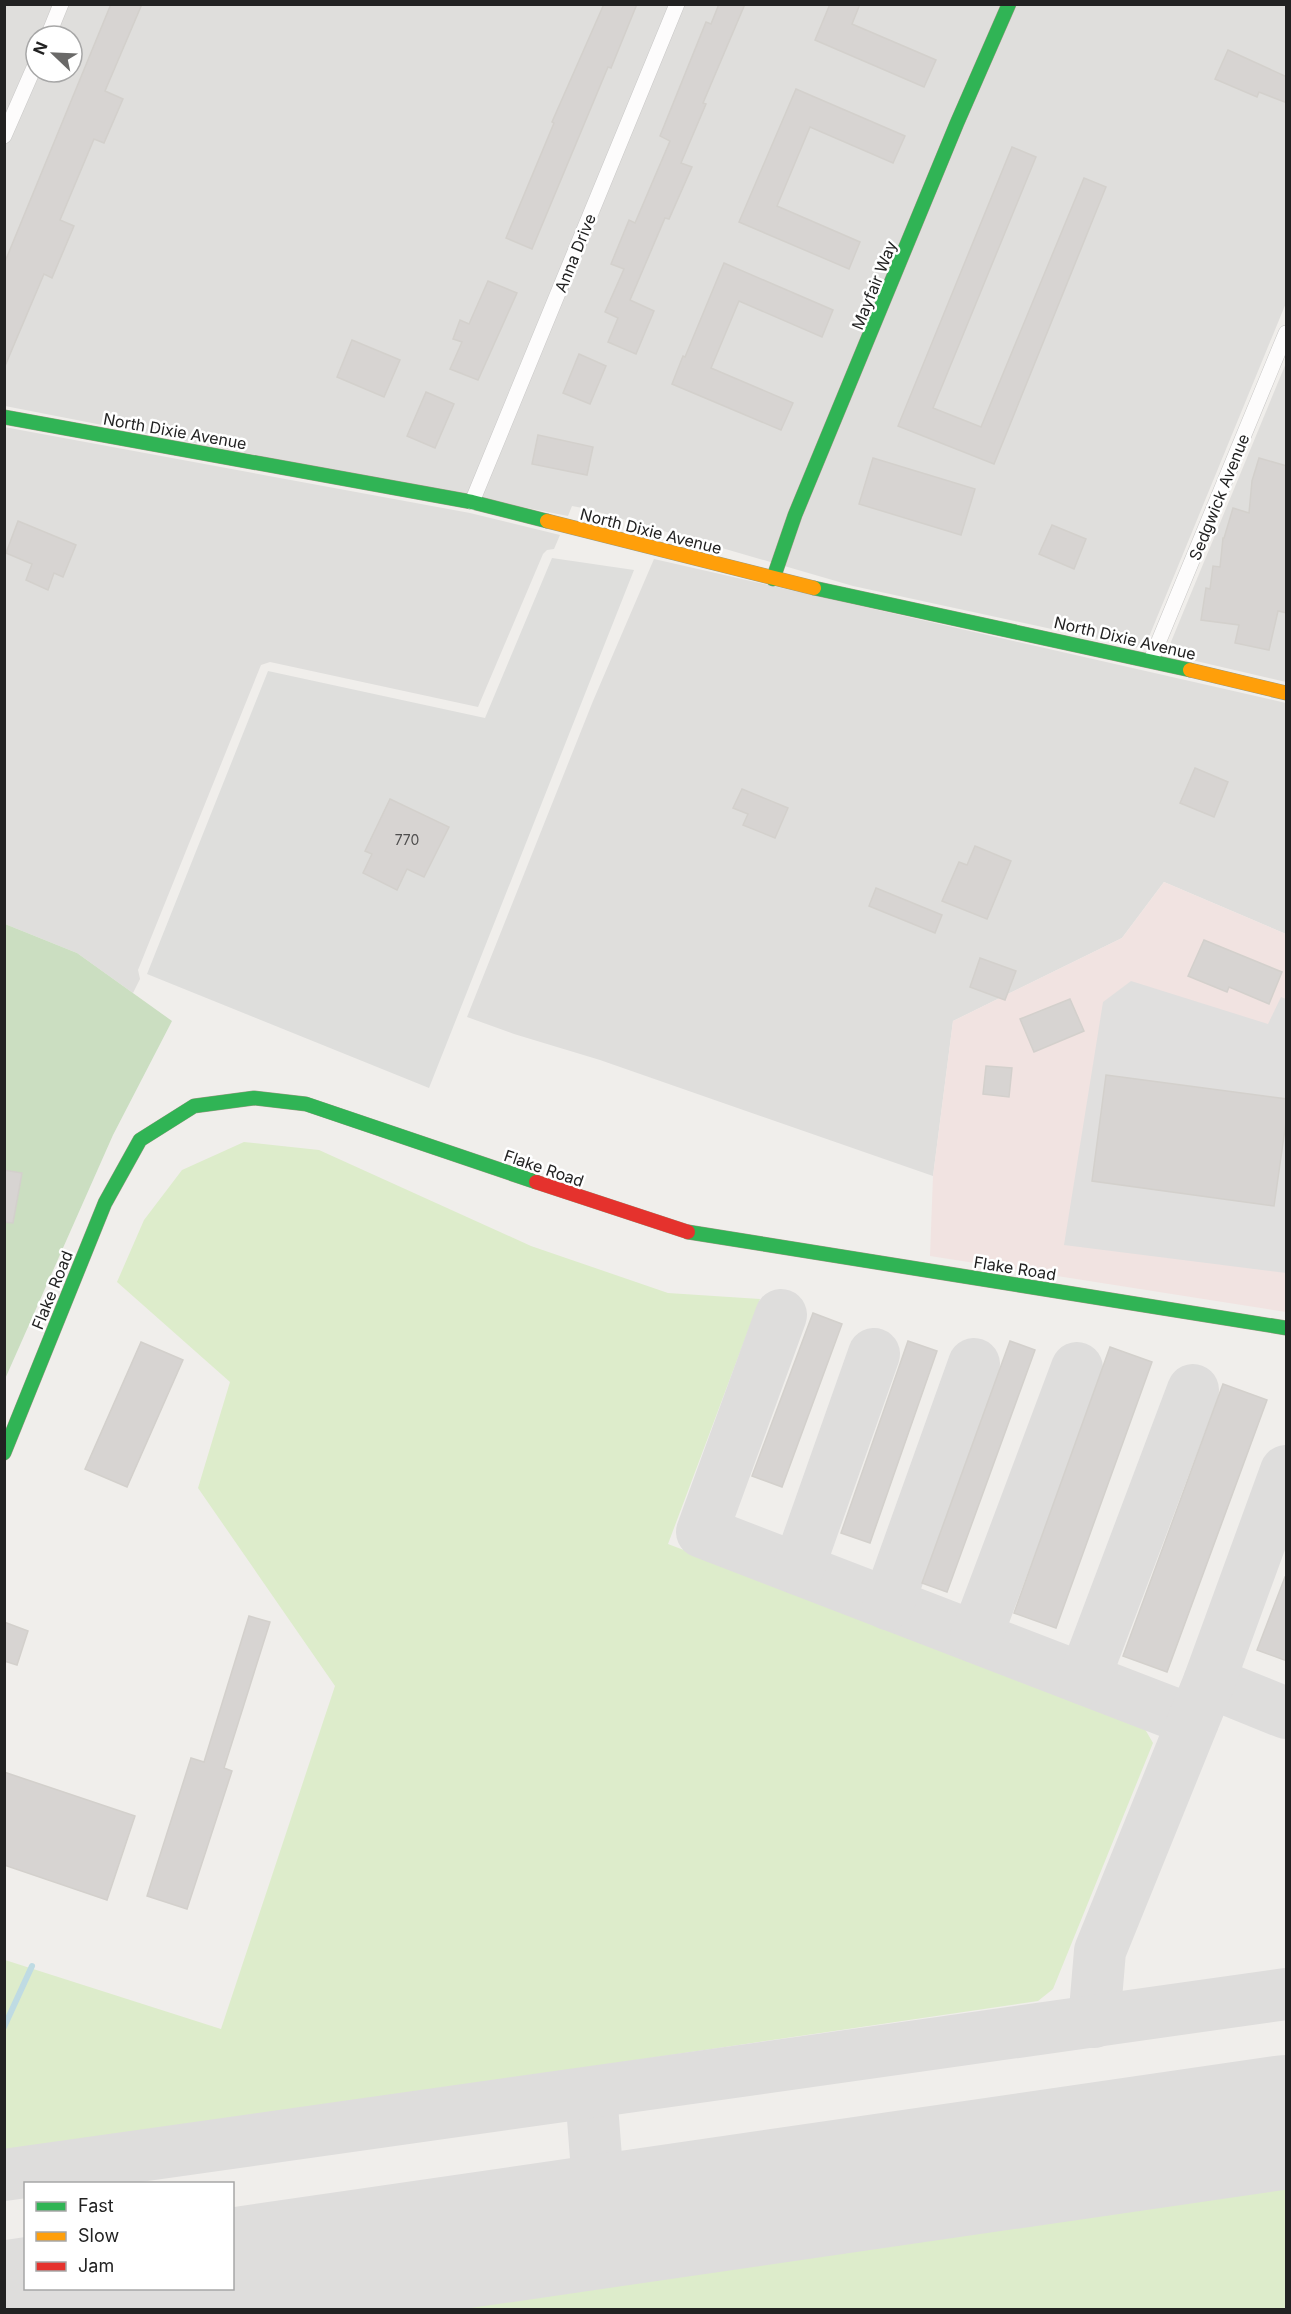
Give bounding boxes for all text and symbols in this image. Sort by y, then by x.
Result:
north arrow [24,24,84,84]
text: N [29,39,52,58]
street label: Anna Drive [550,211,600,295]
street label: Mayfair Way [847,238,901,332]
street label: North Dixie Avenue [102,409,248,453]
street label: Sedgwick Avenue [1184,431,1254,563]
street label: North Dixie Avenue [578,504,724,558]
street label: North Dixie Avenue [1052,612,1198,664]
house number: 770 [395,831,419,848]
street label: Flake Road [501,1145,587,1191]
street label: Flake Road [27,1248,77,1332]
street label: Flake Road [972,1252,1058,1284]
legend [24,2182,234,2290]
text: Fast [78,2195,114,2216]
text: Slow [78,2225,119,2246]
text: Jam [78,2255,114,2276]

